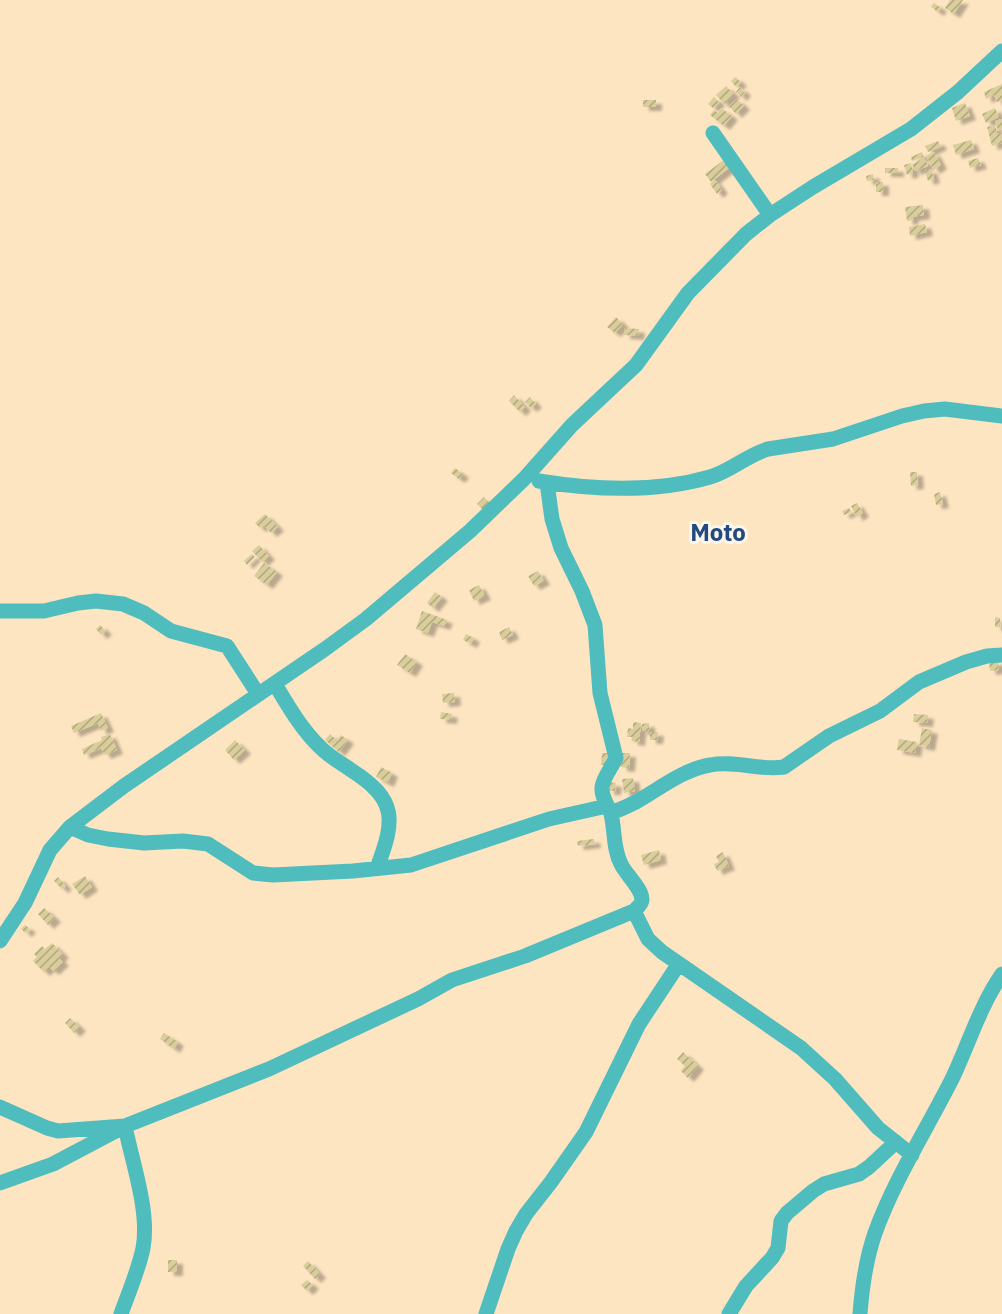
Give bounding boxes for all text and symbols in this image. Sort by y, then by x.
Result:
district label: Moto [690,516,746,548]

